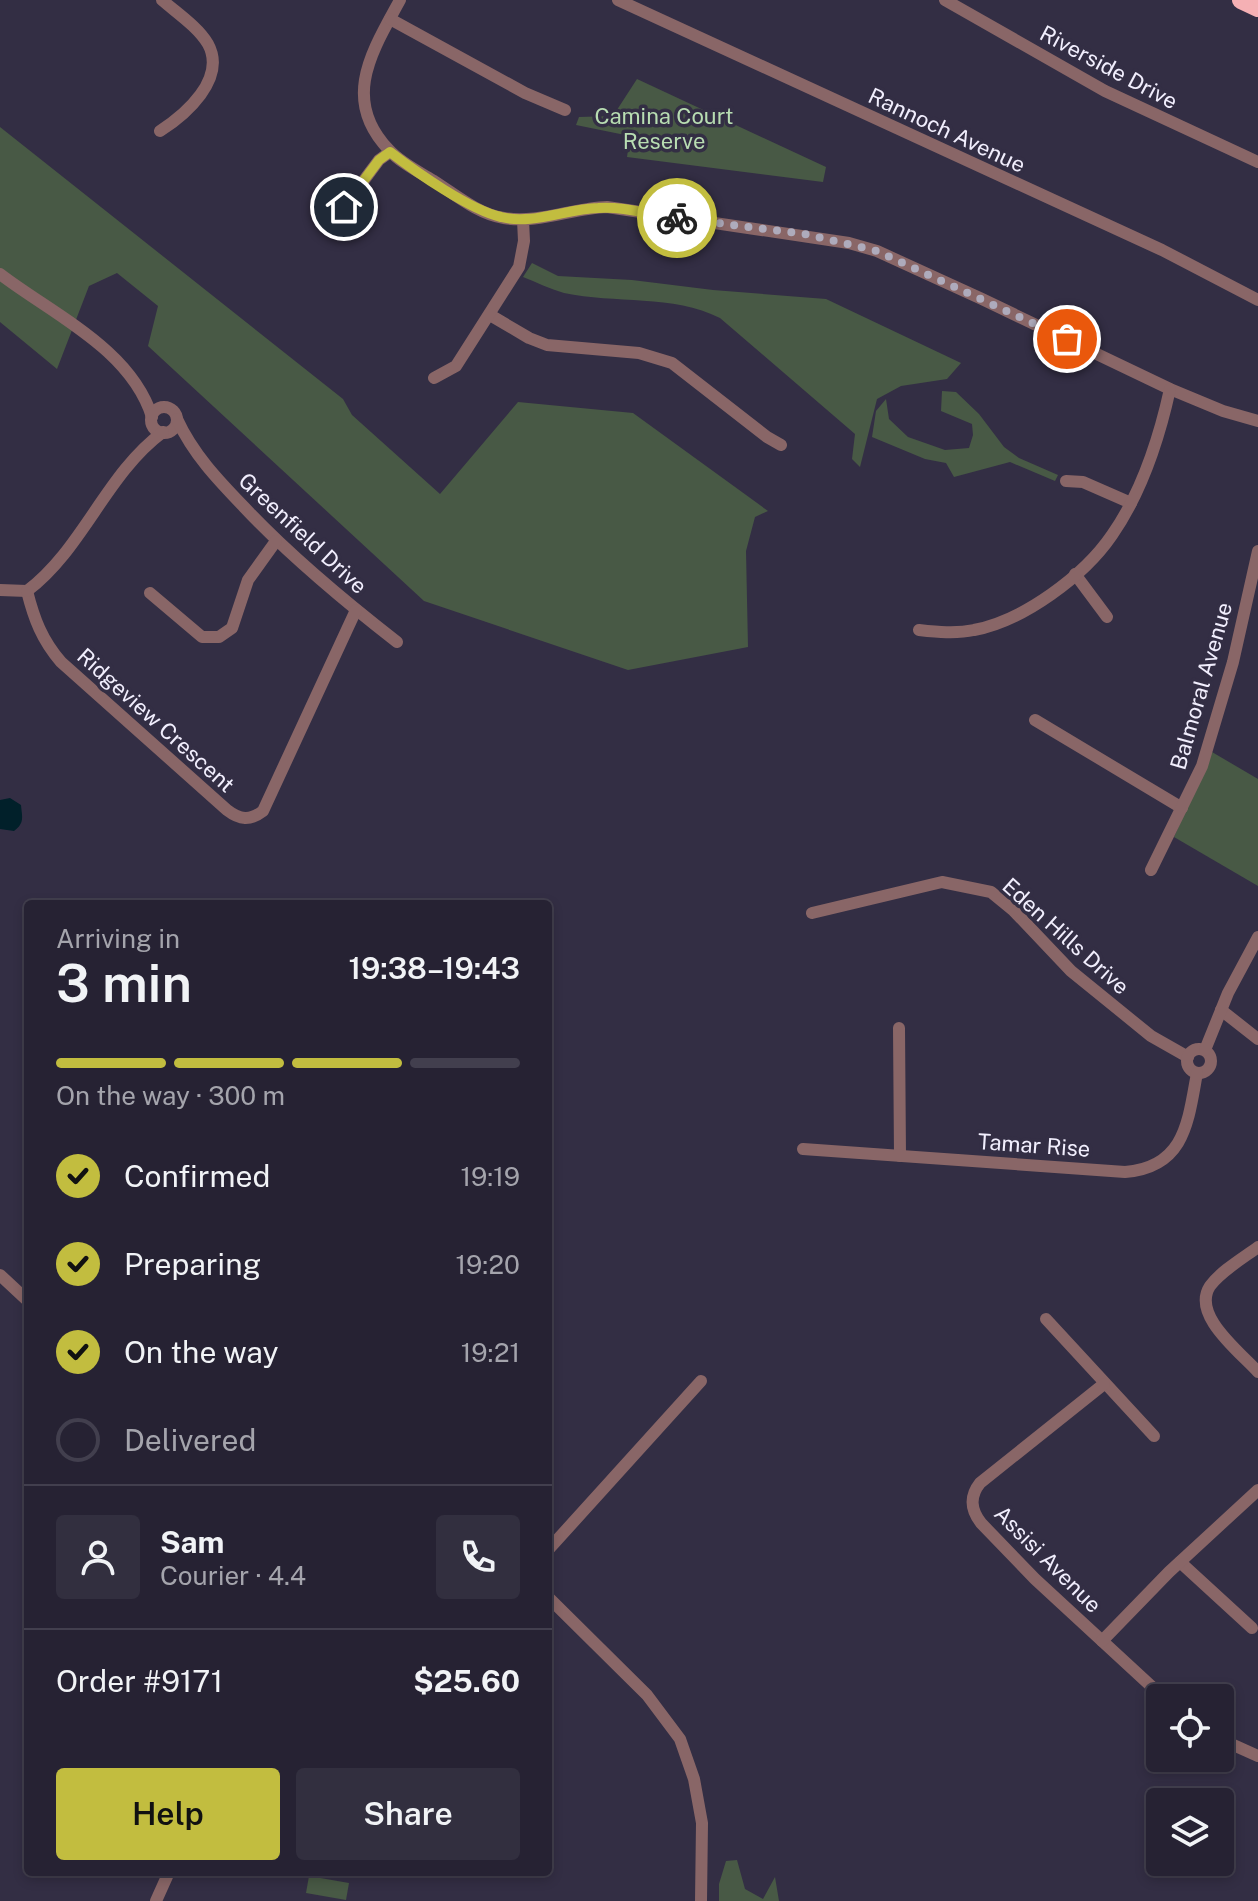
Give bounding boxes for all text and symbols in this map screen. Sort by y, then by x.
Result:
street label: Riverside Drive [1036,20,1182,114]
street label: Rannoch Avenue [864,82,1030,178]
park label: Camina Court Reserve [594,103,734,154]
pin [310,173,378,241]
courier [637,178,717,258]
icon: home [322,185,366,229]
icon: bike [655,196,699,240]
pin [1033,305,1101,373]
icon: bag [1045,317,1089,361]
street label: Greenfield Drive [234,467,372,599]
street label: Balmoral Avenue [1165,599,1237,773]
street label: Ridgeview Crescent [72,643,240,797]
street label: Eden Hills Drive [997,872,1135,1000]
text: Arriving in [56,923,180,954]
text: 19:38–19:43 [348,950,520,986]
text: 3 min [56,953,192,1014]
text: On the way · 300 m [56,1080,285,1111]
street label: Tamar Rise [977,1128,1091,1162]
icon: check [56,1154,100,1198]
text: Confirmed [124,1158,270,1194]
text: 19:19 [460,1161,520,1192]
icon: check [56,1242,100,1286]
text: Preparing [124,1246,261,1282]
text: 19:20 [455,1249,520,1280]
icon: check [56,1330,100,1374]
text: On the way [124,1334,278,1370]
text: 19:21 [461,1337,520,1368]
text: Delivered [124,1422,256,1458]
street label: Assisi Avenue [989,1500,1107,1618]
button: person [56,1515,140,1599]
button: phone [436,1515,520,1599]
text: Sam [160,1524,224,1560]
text: Courier · 4.4 [160,1560,306,1591]
text: Order #9171 [56,1663,223,1699]
text: $25.60 [413,1663,520,1699]
map controls [1146,1684,1234,1876]
button: locate [1146,1684,1234,1772]
button: Help [56,1768,280,1860]
button: Share [296,1768,520,1860]
button: layers [1146,1788,1234,1876]

